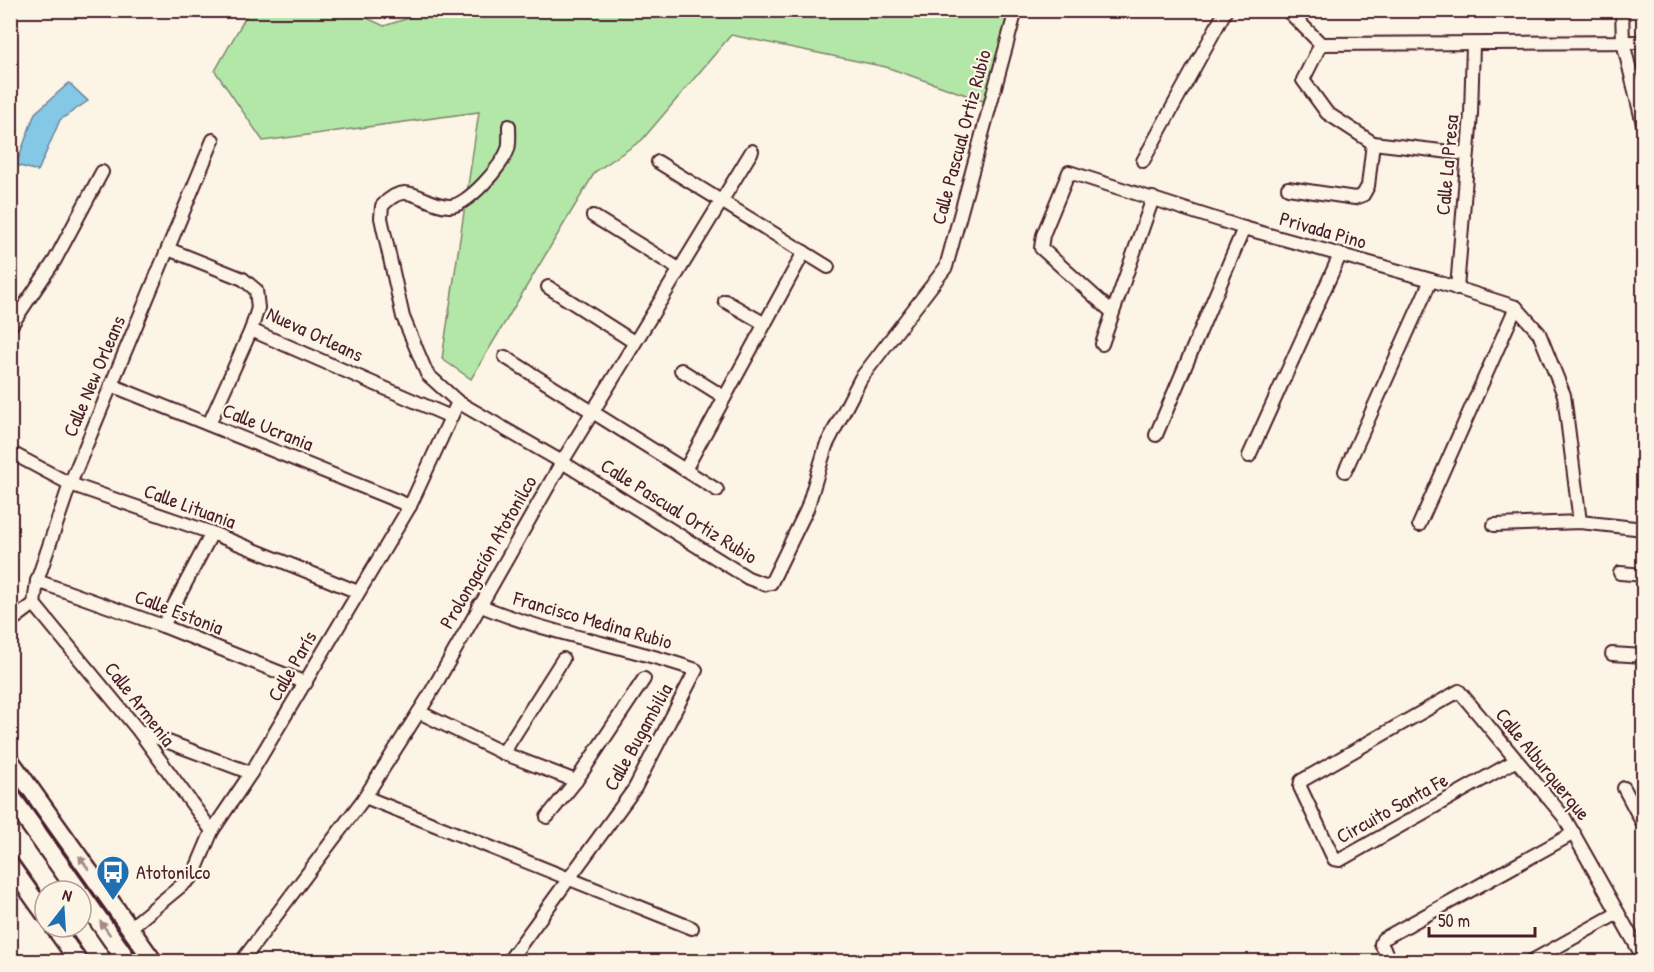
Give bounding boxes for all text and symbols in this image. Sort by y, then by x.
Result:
street label: Calle Pascual Ortiz Rubio [924,47,997,227]
street label: Calle La Presa [1429,113,1464,216]
street label: Privada Pino [1277,204,1370,255]
street label: Nueva Orleans [262,299,368,368]
street label: Calle New Orleans [56,311,131,441]
street label: Calle Ucrania [219,396,318,457]
street label: Calle Pascual Ortiz Rubio [596,451,763,570]
street label: Prolongación Atotonilco [433,470,542,633]
street label: Calle Lituania [140,476,240,535]
street label: Calle Estonia [131,582,227,641]
street label: Francisco Medina Rubio [510,584,676,655]
street label: Calle París [261,625,323,706]
street label: Calle Armenia [99,656,182,752]
street label: Calle Bugambilia [597,678,678,795]
street label: Calle Alburquerque [1490,702,1597,826]
street label: Circuito Santa Fe [1331,766,1452,849]
bus stop icon: Atotonilco [95,854,131,901]
one-way arrow [78,855,90,871]
place label: Atotonilco [136,858,210,885]
north arrow [33,879,93,939]
text: N [60,883,75,907]
scale bar [1429,900,1536,938]
text: 50 m [1438,908,1470,933]
one-way arrow [99,921,111,937]

